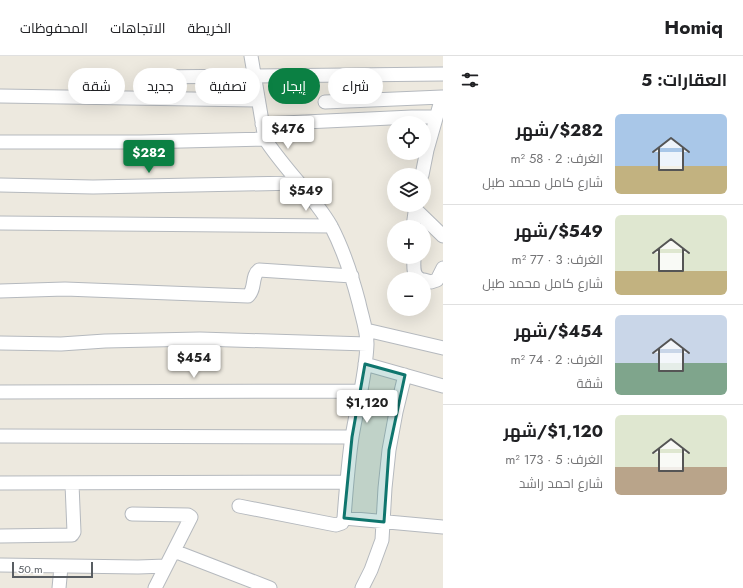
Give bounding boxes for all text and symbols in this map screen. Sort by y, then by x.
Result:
text: Homiq [664,14,723,41]
text: المحفوظات [20,18,88,38]
text: الاتجاهات [110,18,166,38]
text: الخريطة [188,18,231,38]
chip: شقة [68,68,125,104]
chip: جديد [133,68,187,104]
chip: تصفية [195,68,260,104]
chip: إيجار [268,68,320,104]
chip: شراء [328,68,383,104]
text: العقارات: 5 [641,68,727,92]
icon: filters [459,69,481,91]
pin: $476 [264,116,312,150]
map controls [387,116,431,316]
button: locate [387,116,431,160]
text: $282/شهر [516,118,603,142]
text: $476 [271,119,305,138]
icon: home [647,130,695,178]
pin: $282 [125,140,173,174]
text: $282 [132,143,166,162]
text: الغرف: 2 · 58 m² [510,149,603,168]
button: layers [387,168,431,212]
text: شارع كامل محمد طبل [482,173,603,192]
pin: $549 [282,178,330,212]
text: $549 [289,181,323,200]
text: $549/شهر [515,219,603,243]
button: + [387,220,431,264]
icon: home [647,231,695,279]
text: الغرف: 3 · 77 m² [512,250,603,269]
button: − [387,272,431,316]
text: شارع كامل محمد طبل [482,274,603,293]
text: $454/شهر [514,319,603,343]
icon: home [647,331,695,379]
pin: $454 [170,345,218,379]
text: $454 [177,348,211,367]
text: الغرف: 2 · 74 m² [510,350,603,369]
text: شقة [576,374,603,393]
pin: $1,120 [334,390,400,424]
text: $1,120 [346,393,388,412]
text: $1,120/شهر [504,419,603,443]
icon: home [647,431,695,479]
text: الغرف: 5 · 173 m² [505,450,603,469]
text: شارع احمد راشد [519,474,603,493]
scale bar [12,560,93,579]
text: 50 m [18,561,43,577]

